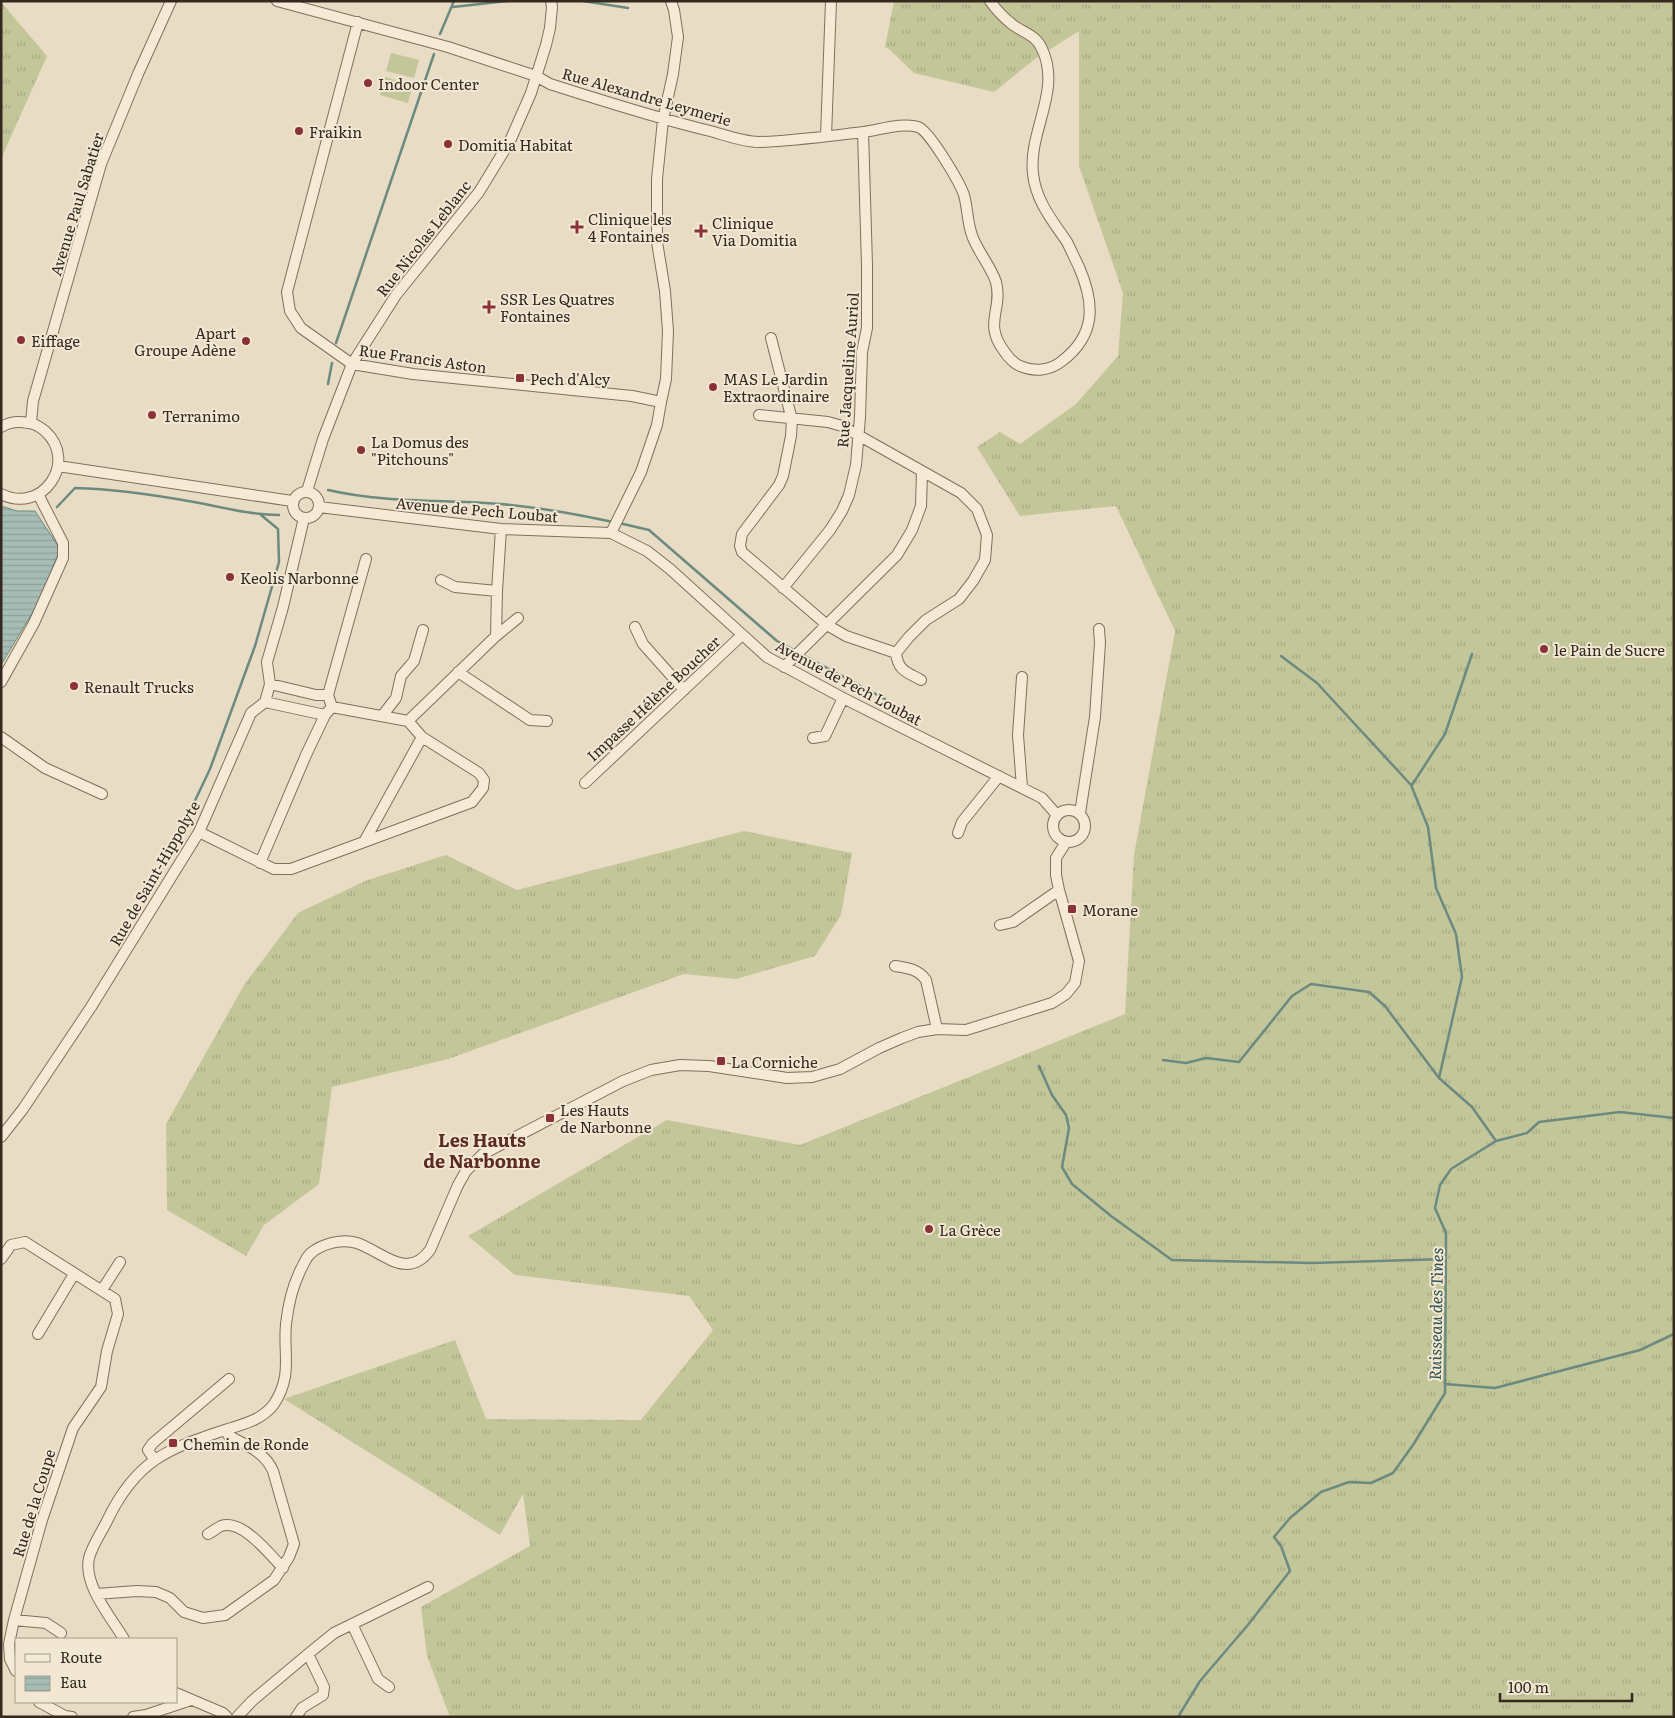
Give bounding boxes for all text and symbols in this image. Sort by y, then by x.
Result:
street label: Rue Alexandre Leymerie [560,61,734,131]
place label: Indoor Center [378,72,479,95]
marker: Indoor Center [362,77,374,89]
place label: Fraikin [309,120,362,143]
marker: Fraikin [293,125,305,137]
street label: Avenue Paul Sabatier [43,129,109,279]
place label: Domitia Habitat [458,133,573,156]
marker: Domitia Habitat [442,138,454,150]
street label: Rue Nicolas Leblanc [370,174,476,301]
place label: Clinique les 4 Fontaines [588,207,672,247]
place label: Clinique Via Domitia [712,211,798,251]
marker: Clinique les 4 Fontaines [570,220,584,234]
marker: Clinique Via Domitia [694,224,708,238]
place label: SSR Les Quatres Fontaines [500,287,615,327]
street label: Rue Jacqueline Auriol [830,291,864,449]
marker: SSR Les Quatres Fontaines [482,300,496,314]
place label: Apart Groupe Adène [134,321,236,361]
place label: Eiffage [31,329,80,352]
marker: Eiffage [15,334,27,346]
marker: Apart Groupe Adène [240,335,252,347]
street label: Rue Francis Aston [358,338,488,378]
place label: Pech d'Alcy [530,367,611,390]
place label: MAS Le Jardin Extraordinaire [723,367,829,407]
marker: Pech d'Alcy [514,372,526,384]
marker: MAS Le Jardin Extraordinaire [707,381,719,393]
place label: Terranimo [162,404,240,427]
marker: Terranimo [146,409,158,421]
place label: La Domus des "Pitchouns" [371,430,469,470]
marker: La Domus des "Pitchouns" [355,444,367,456]
street label: Avenue de Pech Loubat [395,490,559,528]
place label: Keolis Narbonne [240,566,359,589]
marker: Keolis Narbonne [224,571,236,583]
street label: Impasse Hélène Boucher [581,630,725,766]
street label: Avenue de Pech Loubat [772,634,926,730]
place label: le Pain de Sucre [1554,638,1665,661]
marker: le Pain de Sucre [1538,643,1550,655]
place label: Renault Trucks [84,675,194,698]
marker: Renault Trucks [68,680,80,692]
street label: Rue de Saint-Hippolyte [103,796,205,950]
place label: Morane [1082,898,1138,921]
marker: Morane [1066,903,1078,915]
place label: La Corniche [731,1050,818,1073]
marker: La Corniche [715,1055,727,1067]
place label: Les Hauts de Narbonne [560,1098,652,1138]
marker: Les Hauts de Narbonne [544,1112,556,1124]
district label: Les Hauts de Narbonne [423,1126,541,1174]
place label: La Grèce [939,1218,1001,1241]
marker: La Grèce [923,1223,935,1235]
water label: Ruisseau des Tines [1422,1247,1448,1381]
place label: Chemin de Ronde [183,1432,309,1455]
marker: Chemin de Ronde [167,1437,179,1449]
street label: Rue de la Coupe [6,1446,60,1560]
legend [15,1638,178,1703]
text: Route [60,1645,102,1668]
text: Eau [60,1670,87,1693]
scale bar [1500,1670,1632,1702]
text: 100 m [1508,1675,1549,1698]

